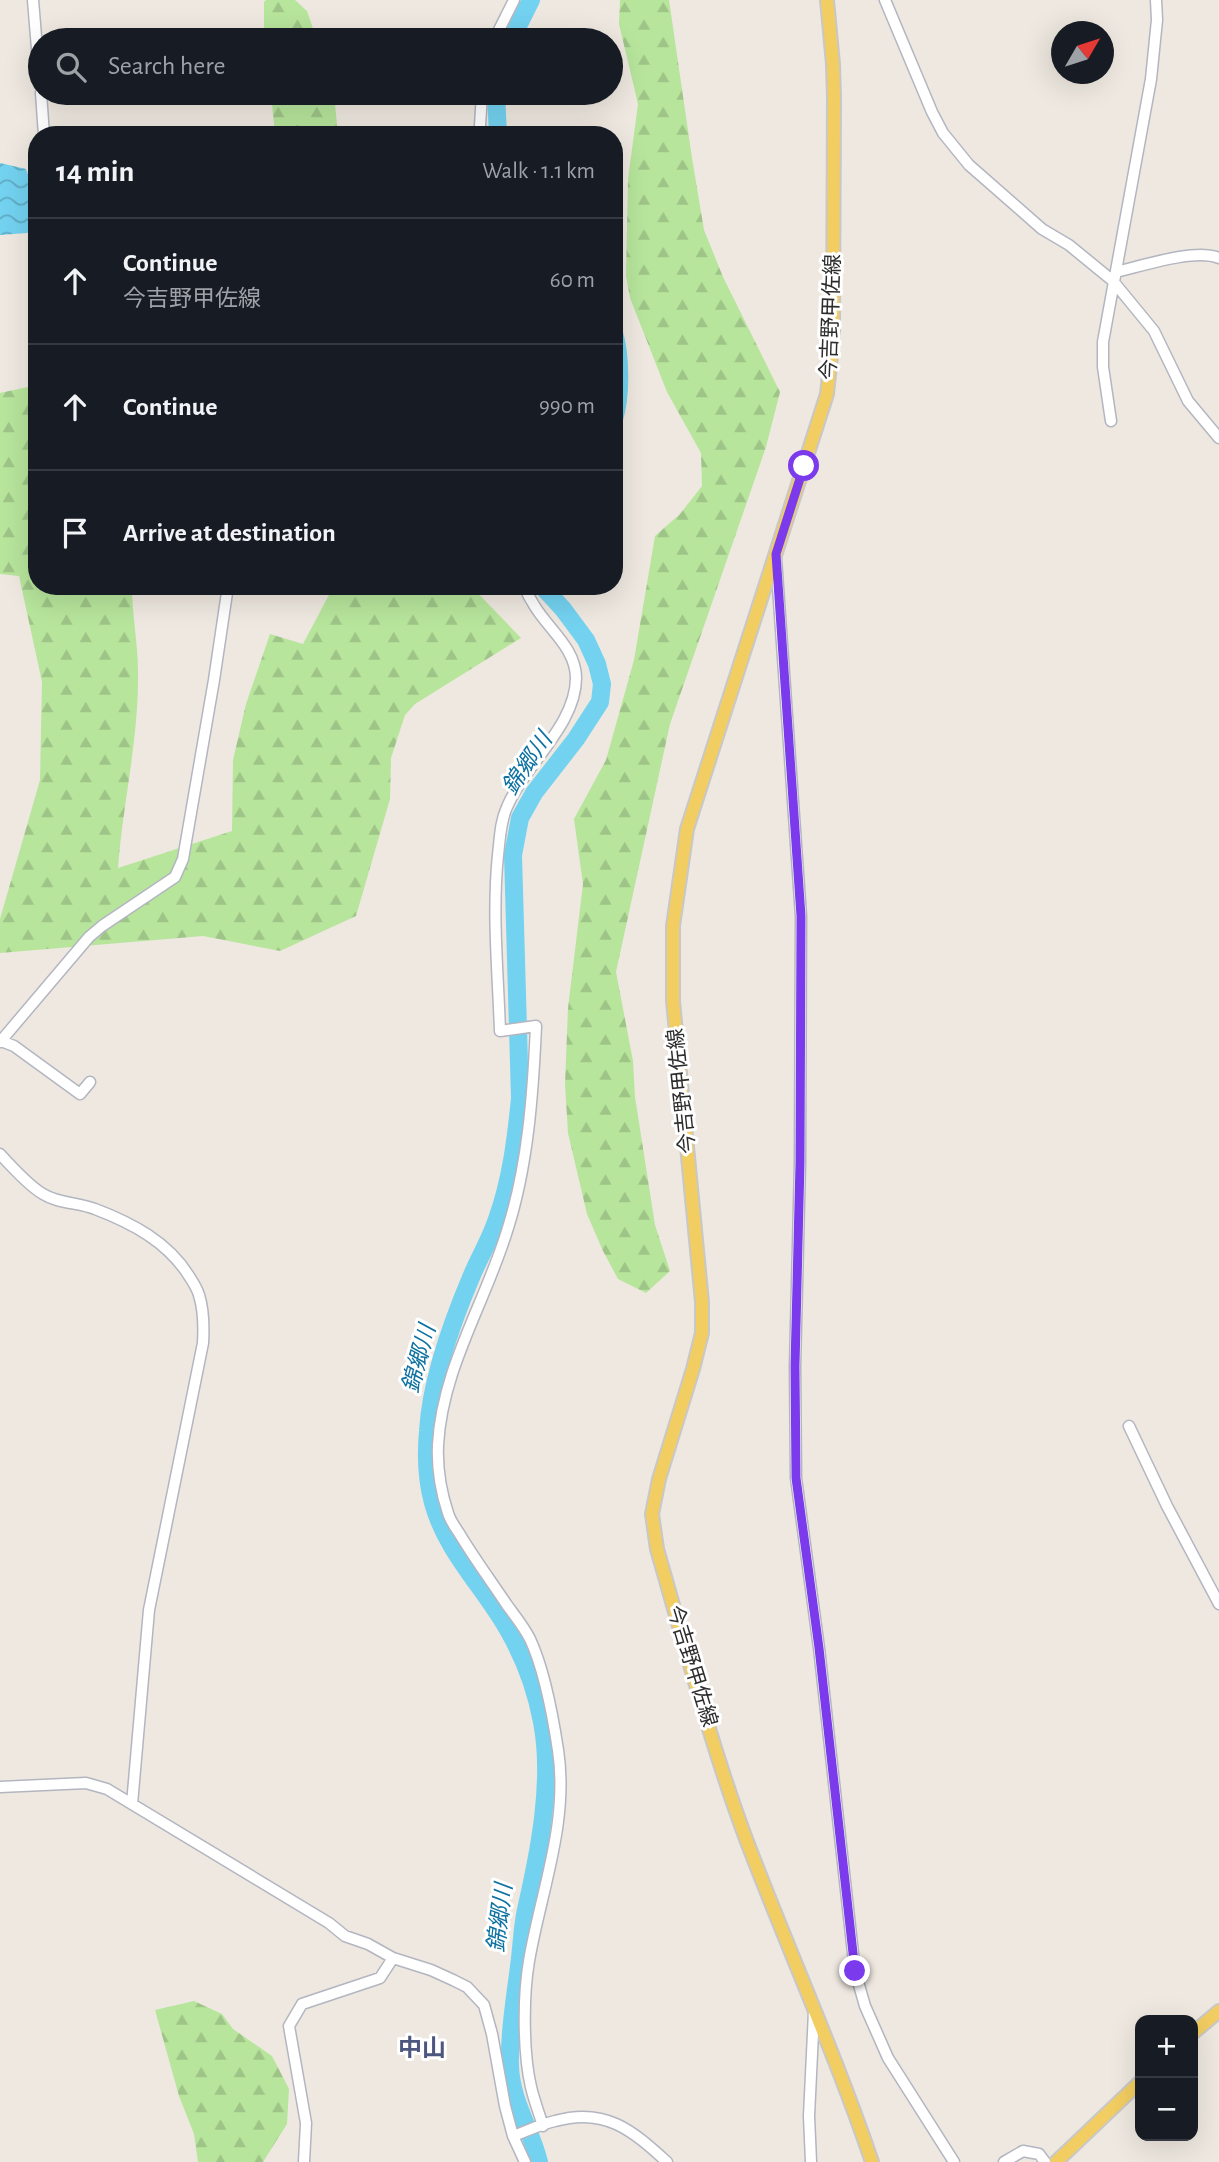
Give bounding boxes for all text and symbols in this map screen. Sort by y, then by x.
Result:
north arrow [1051,21,1114,84]
search box [28,28,623,105]
icon: search [52,48,90,86]
text: Search here [108,53,226,79]
text: 14 min [56,157,134,187]
text: Walk · 1.1 km [482,160,595,183]
text: Continue [123,250,218,276]
street label: 今吉野甲佐線 [817,254,844,380]
icon: ahead [56,262,94,300]
text: 60 m [550,269,595,292]
text: 今吉野甲佐線 [123,288,261,311]
icon: ahead [56,388,94,426]
text: Continue [123,394,218,420]
text: 990 m [539,395,595,418]
route start [788,450,819,481]
icon: arrive [56,514,94,552]
text: Arrive at destination [123,520,336,546]
water label: 錦郷川 [498,725,559,799]
street label: 今吉野甲佐線 [664,1027,699,1155]
water label: 錦郷川 [398,1319,441,1395]
street label: 今吉野甲佐線 [664,1602,721,1729]
water label: 錦郷川 [483,1879,517,1954]
route end [839,1955,870,1986]
map controls [1135,2015,1198,2141]
button: + [1135,2015,1198,2078]
district label: 中山 [398,2035,446,2061]
button: − [1135,2078,1198,2141]

